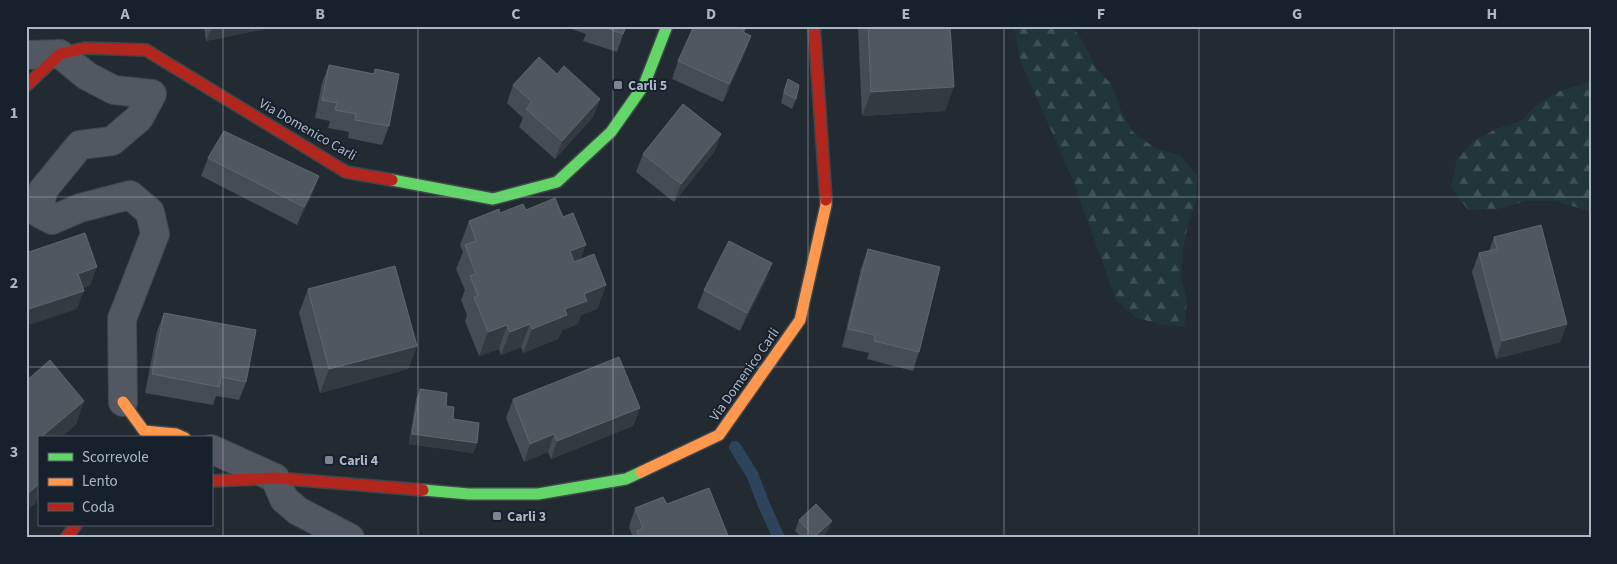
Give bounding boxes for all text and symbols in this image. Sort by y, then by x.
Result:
text: A [119,3,130,25]
text: B [315,3,325,25]
text: C [511,3,521,25]
text: D [706,3,716,25]
text: E [902,3,910,25]
text: F [1097,3,1105,25]
text: G [1292,3,1302,25]
text: H [1487,3,1497,25]
place label: Carli 5 [628,76,667,96]
marker: Carli 5 [612,79,624,91]
street label: Via Domenico Carli [255,94,360,166]
text: 1 [10,102,18,124]
text: 2 [10,272,18,294]
street label: Via Domenico Carli [705,324,784,425]
legend [38,436,212,526]
text: 3 [10,441,18,463]
text: Scorrevole [82,447,149,468]
place label: Carli 4 [339,451,379,471]
marker: Carli 4 [323,454,335,466]
text: Lento [82,471,118,492]
text: Coda [82,497,115,518]
place label: Carli 3 [507,507,546,527]
marker: Carli 3 [491,510,503,522]

